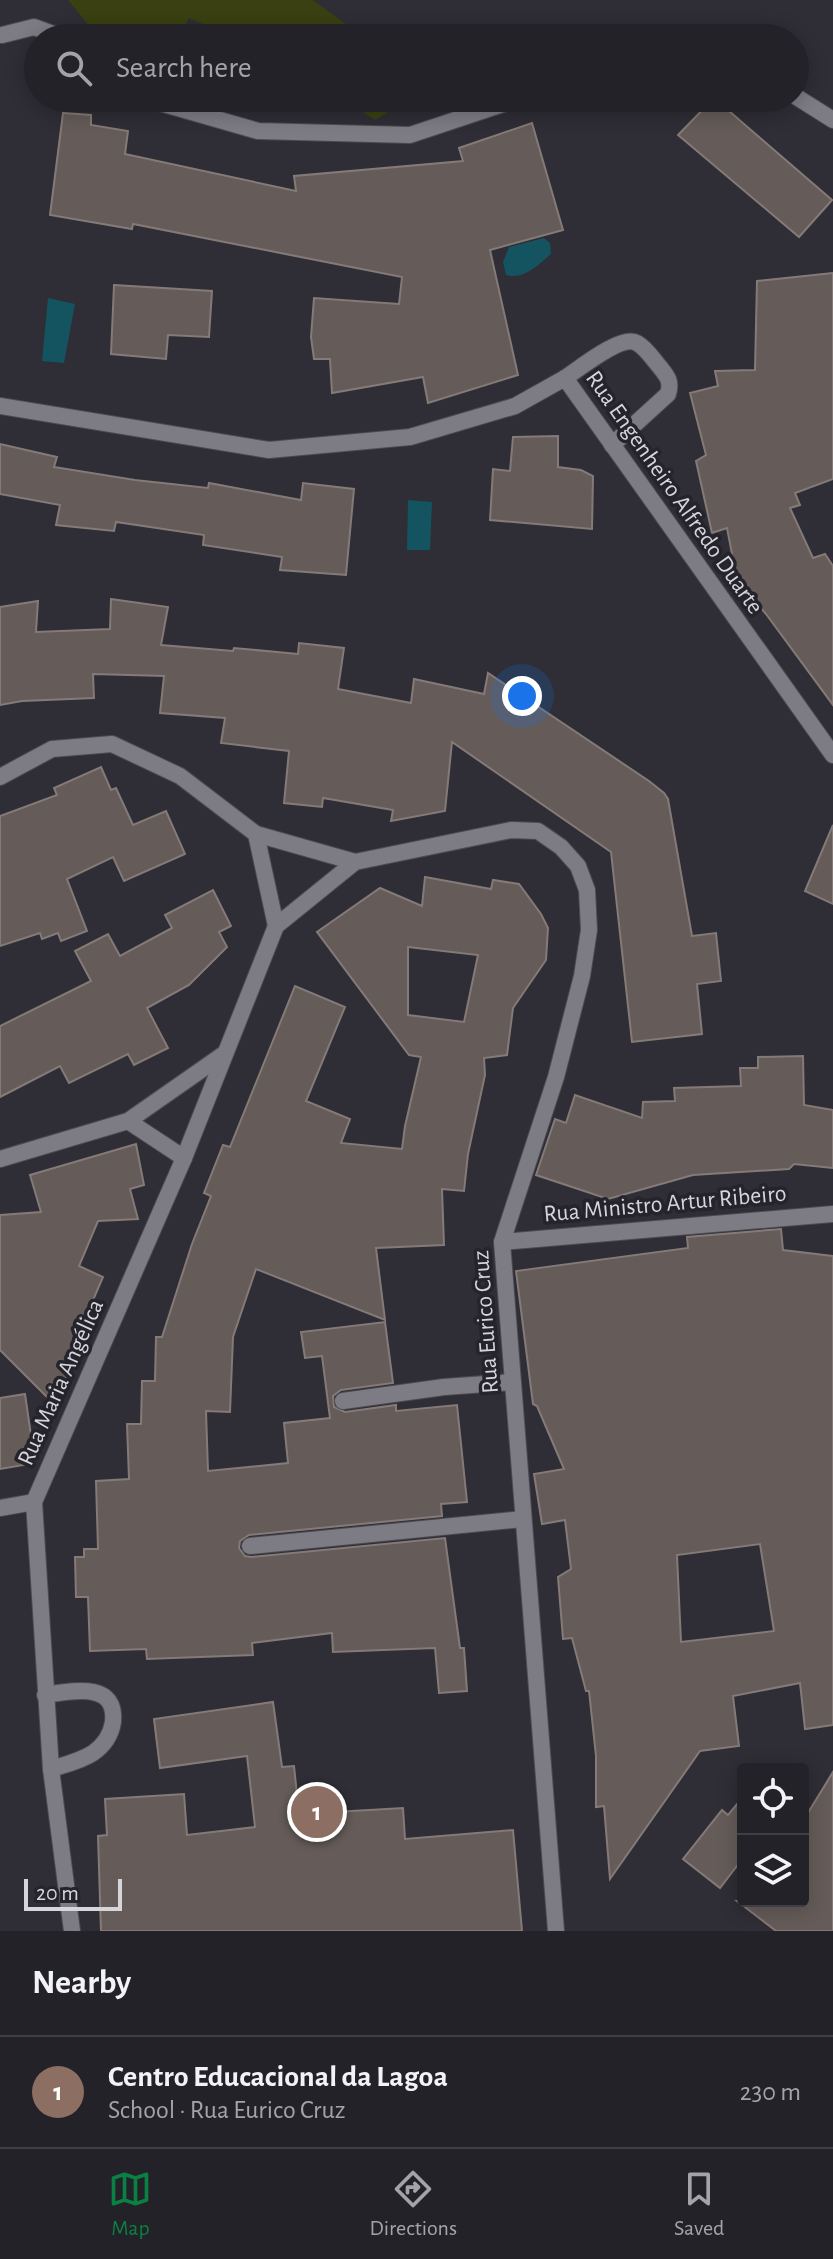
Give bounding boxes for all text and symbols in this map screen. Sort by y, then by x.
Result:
search box [24,24,809,112]
icon: search [52,46,96,90]
text: Search here [116,53,252,83]
street label: Rua Engenheiro Alfredo Duarte [581,367,767,618]
your location [502,676,542,716]
street label: Rua Ministro Artur Ribeiro [543,1181,788,1227]
street label: Rua Eurico Cruz [469,1249,503,1394]
street label: Rua Maria Angélica [14,1296,108,1469]
map controls [737,1763,809,1907]
button: locate [737,1763,809,1835]
pin: 1 [291,1782,343,1842]
button: layers [737,1835,809,1907]
scale bar [24,1875,122,1911]
text: 20 m [36,1882,79,1904]
text: Nearby [32,1966,131,2000]
text: Centro Educacional da Lagoa [108,2062,448,2092]
text: 1 [53,2079,63,2105]
text: 230 m [740,2079,801,2105]
text: School · Rua Eurico Cruz [108,2097,345,2123]
tab: Map [108,2167,152,2241]
tab: Directions [369,2167,457,2241]
tab: Saved [674,2167,724,2241]

